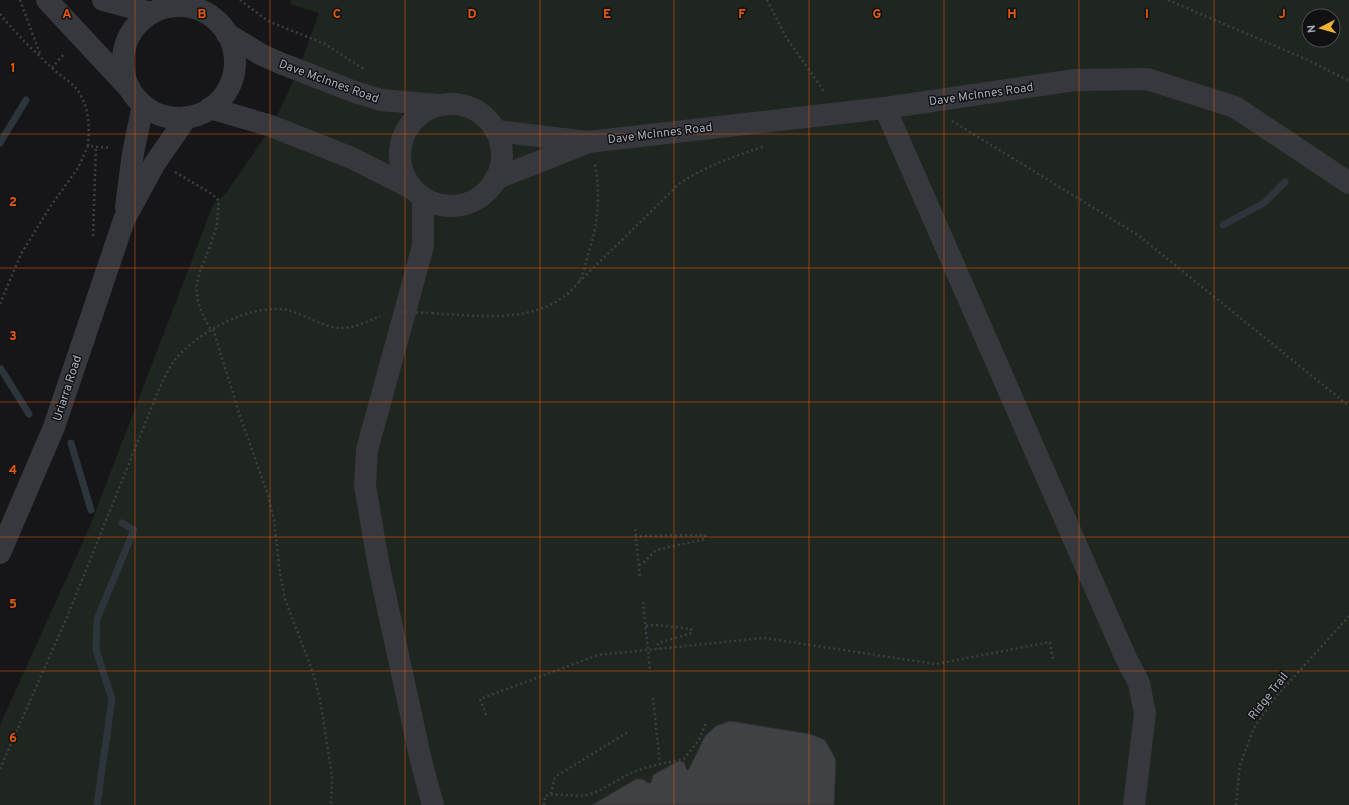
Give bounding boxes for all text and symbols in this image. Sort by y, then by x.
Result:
text: A [62,7,72,23]
text: B [198,7,207,23]
text: C [333,7,341,23]
text: D [467,7,477,23]
text: E [603,7,611,23]
text: F [738,7,746,23]
text: G [873,7,882,23]
text: H [1007,7,1017,23]
text: I [1145,7,1149,23]
text: J [1278,7,1286,23]
north arrow [1301,8,1341,48]
text: N [1305,24,1319,34]
street label: Dave McInnes Road [277,56,381,107]
text: 1 [10,61,16,77]
street label: Dave McInnes Road [928,80,1034,110]
street label: Dave McInnes Road [607,120,713,148]
text: 2 [9,195,17,211]
text: 3 [9,329,17,345]
street label: Uriarra Road [50,353,86,423]
text: 4 [9,463,17,479]
text: 5 [9,597,17,613]
street label: Ridge Trail [1245,670,1292,724]
text: 6 [9,731,17,747]

